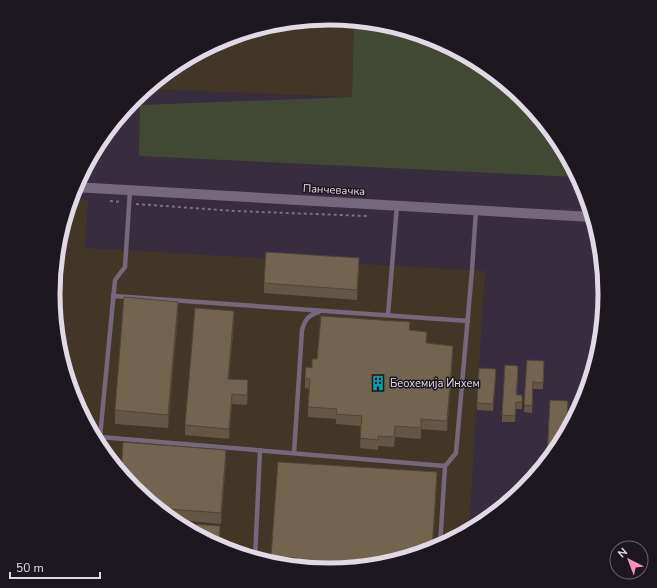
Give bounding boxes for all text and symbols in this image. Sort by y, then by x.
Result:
street label: Панчевачка [302,181,366,199]
building icon: Беохемија Инхем [369,374,387,392]
place label: Беохемија Инхем [390,376,480,391]
north arrow [609,540,649,580]
text: N [615,545,631,561]
scale bar [10,554,100,580]
text: 50 m [16,560,44,576]

